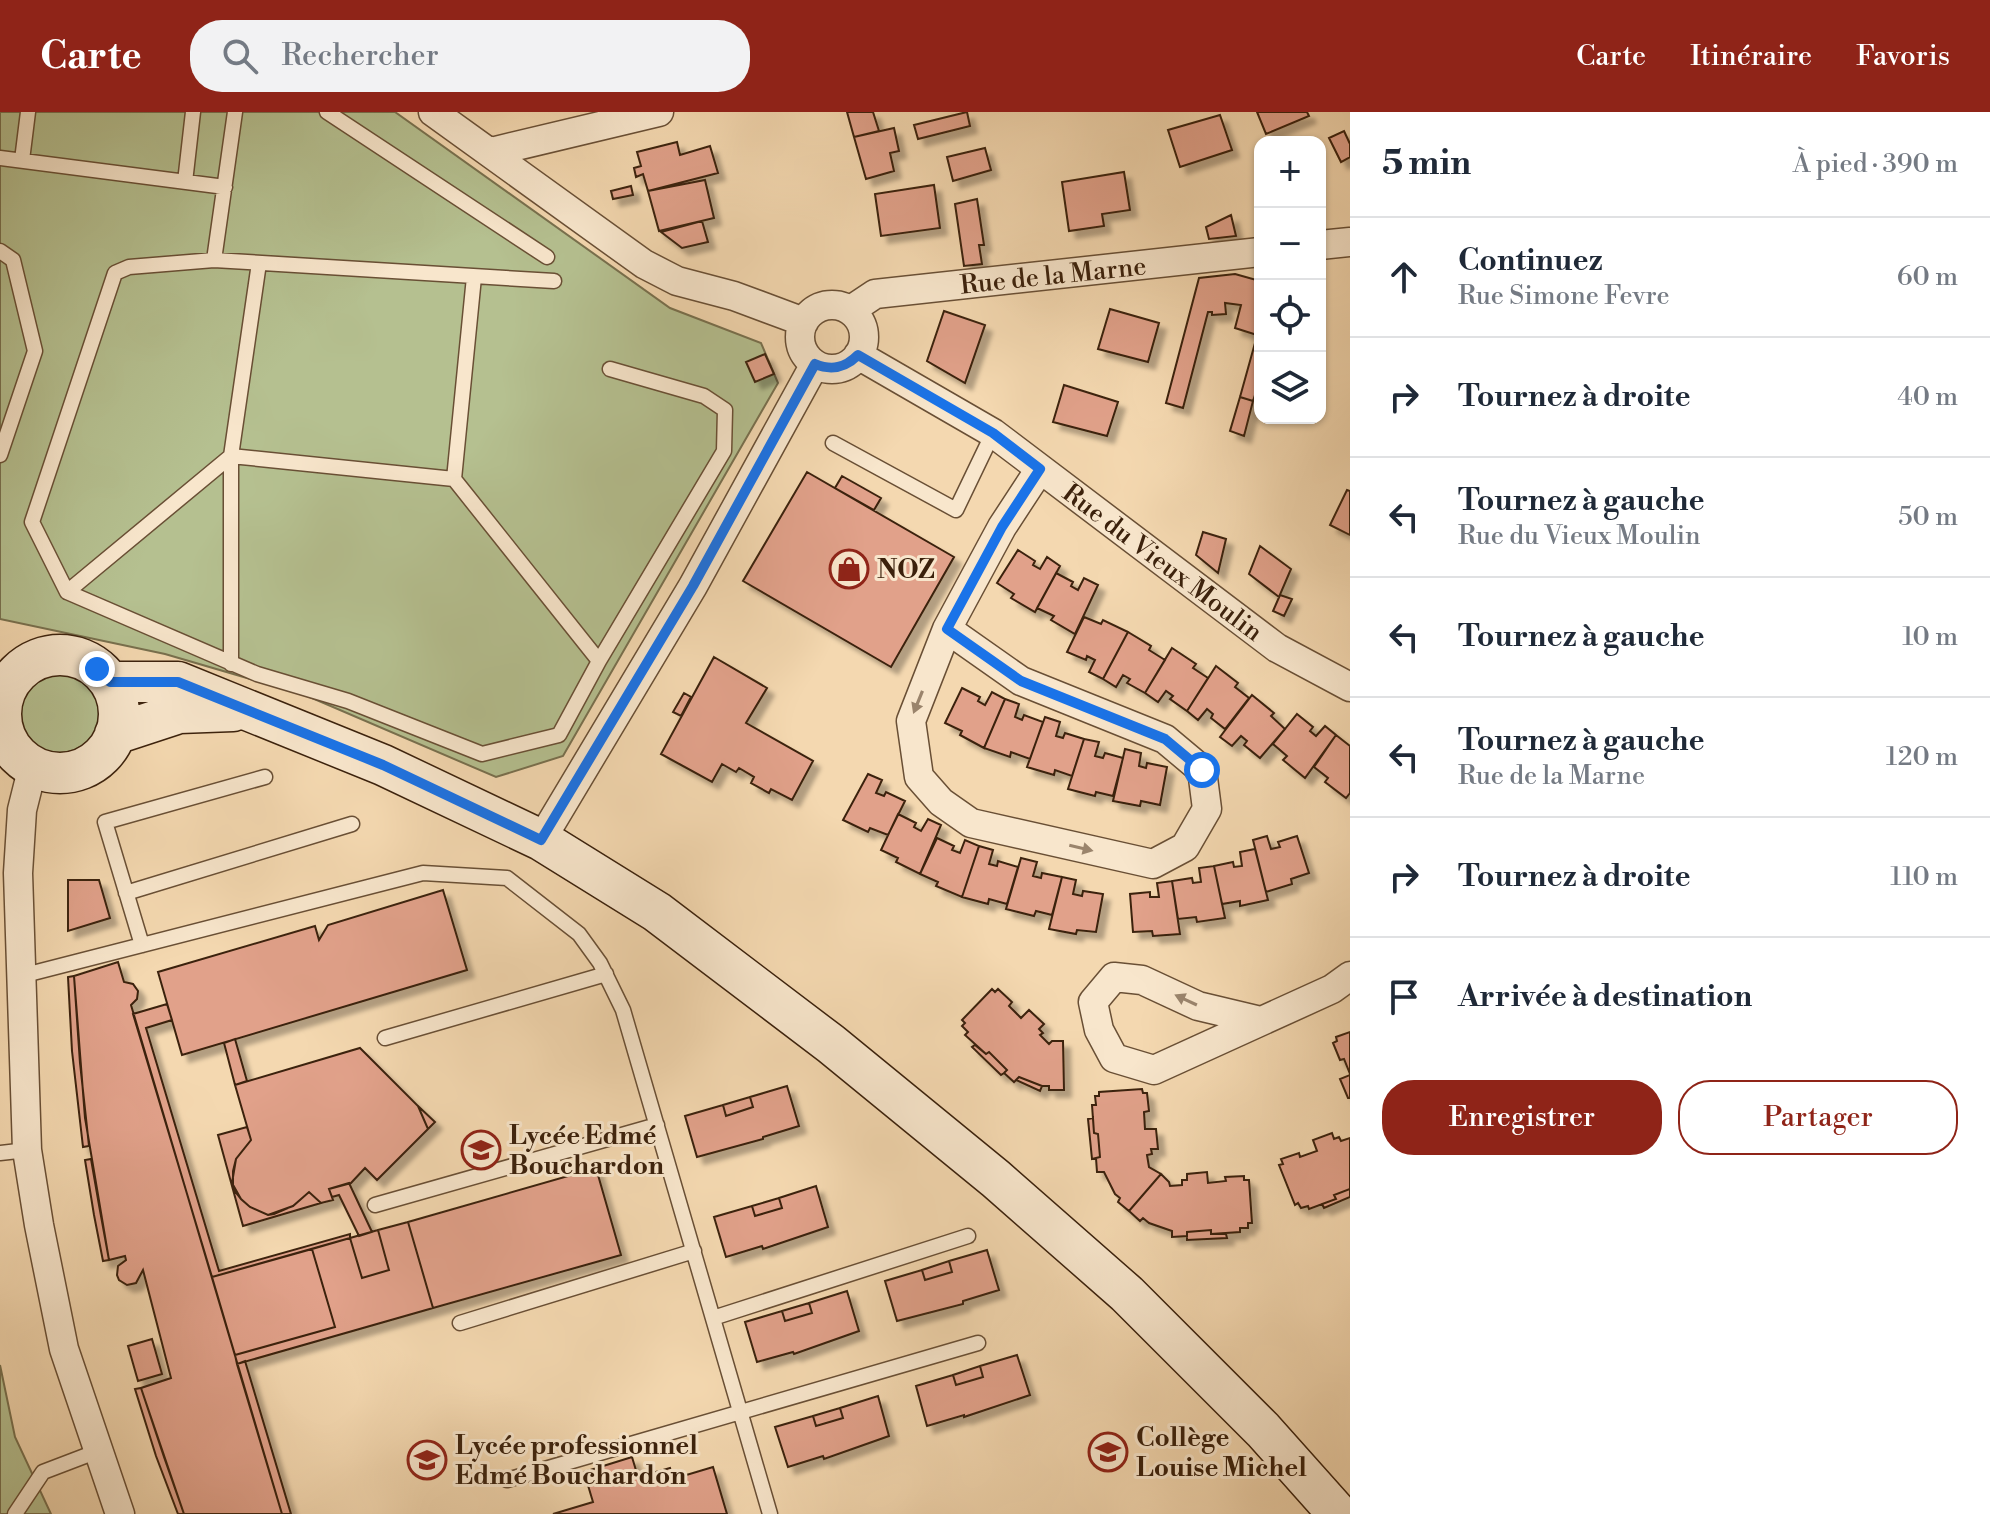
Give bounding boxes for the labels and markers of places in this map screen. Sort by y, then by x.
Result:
shop icon: NOZ [828,548,870,590]
place label: NOZ [877,554,935,586]
place label: Lycée Edmé Bouchardon [509,1120,664,1182]
school or university icon: Lycée Edmé Bouchardon [460,1129,502,1171]
place label: Collège Louise Michel [1136,1422,1307,1484]
place label: Lycée professionnel Edmé Bouchardon [455,1430,698,1492]
school or university icon: Collège Louise Michel [1087,1431,1129,1473]
school or university icon: Lycée professionnel Edmé Bouchardon [406,1439,448,1481]

